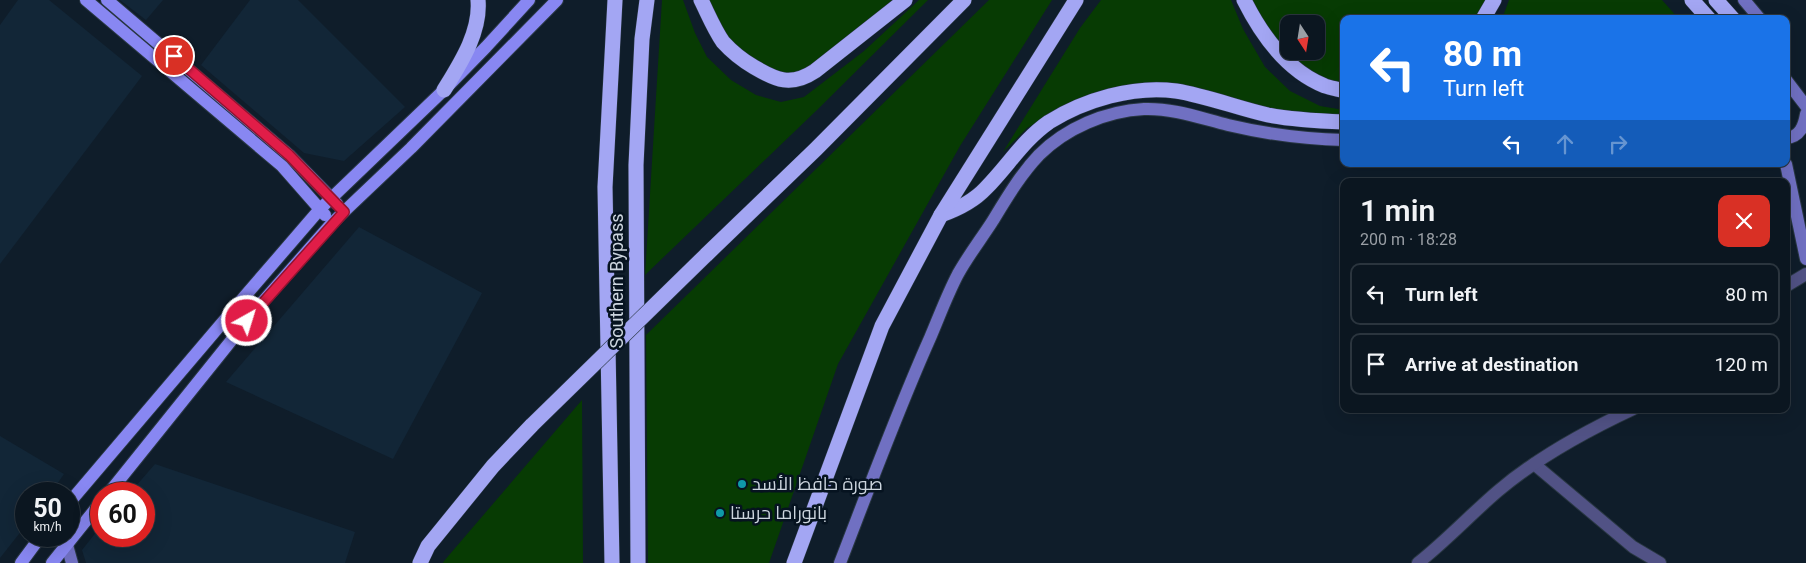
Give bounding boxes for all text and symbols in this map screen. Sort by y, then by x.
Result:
north arrow [1280,15,1325,60]
map controls [1280,15,1325,60]
text: 80 m [1443,34,1522,75]
pin [153,35,195,77]
icon: left [1360,35,1425,100]
icon: arrive [160,42,188,70]
text: Turn left [1443,76,1524,101]
icon: left [1498,130,1526,158]
icon: ahead [1551,130,1579,158]
icon: right [1604,130,1632,158]
text: 1 min [1360,193,1435,228]
button: close [1718,195,1770,247]
street label: Southern Bypass [606,214,627,348]
text: 200 m · 18:28 [1360,230,1457,249]
icon: left [1362,280,1390,308]
text: Turn left [1405,283,1478,306]
text: 80 m [1725,283,1768,306]
position arrow [220,294,272,346]
icon: arrive [1362,350,1390,378]
text: Arrive at destination [1405,353,1578,376]
text: 120 m [1715,353,1768,376]
place label: صورة حافظ الأسد [752,473,883,495]
marker: صورة حافظ الأسد [736,478,748,490]
speed limit sign: 60 [90,482,155,547]
text: 50 [33,494,62,523]
place label: بانوراما حرستا [730,502,827,524]
marker: بانوراما حرستا [714,507,726,519]
text: km/h [33,520,62,534]

